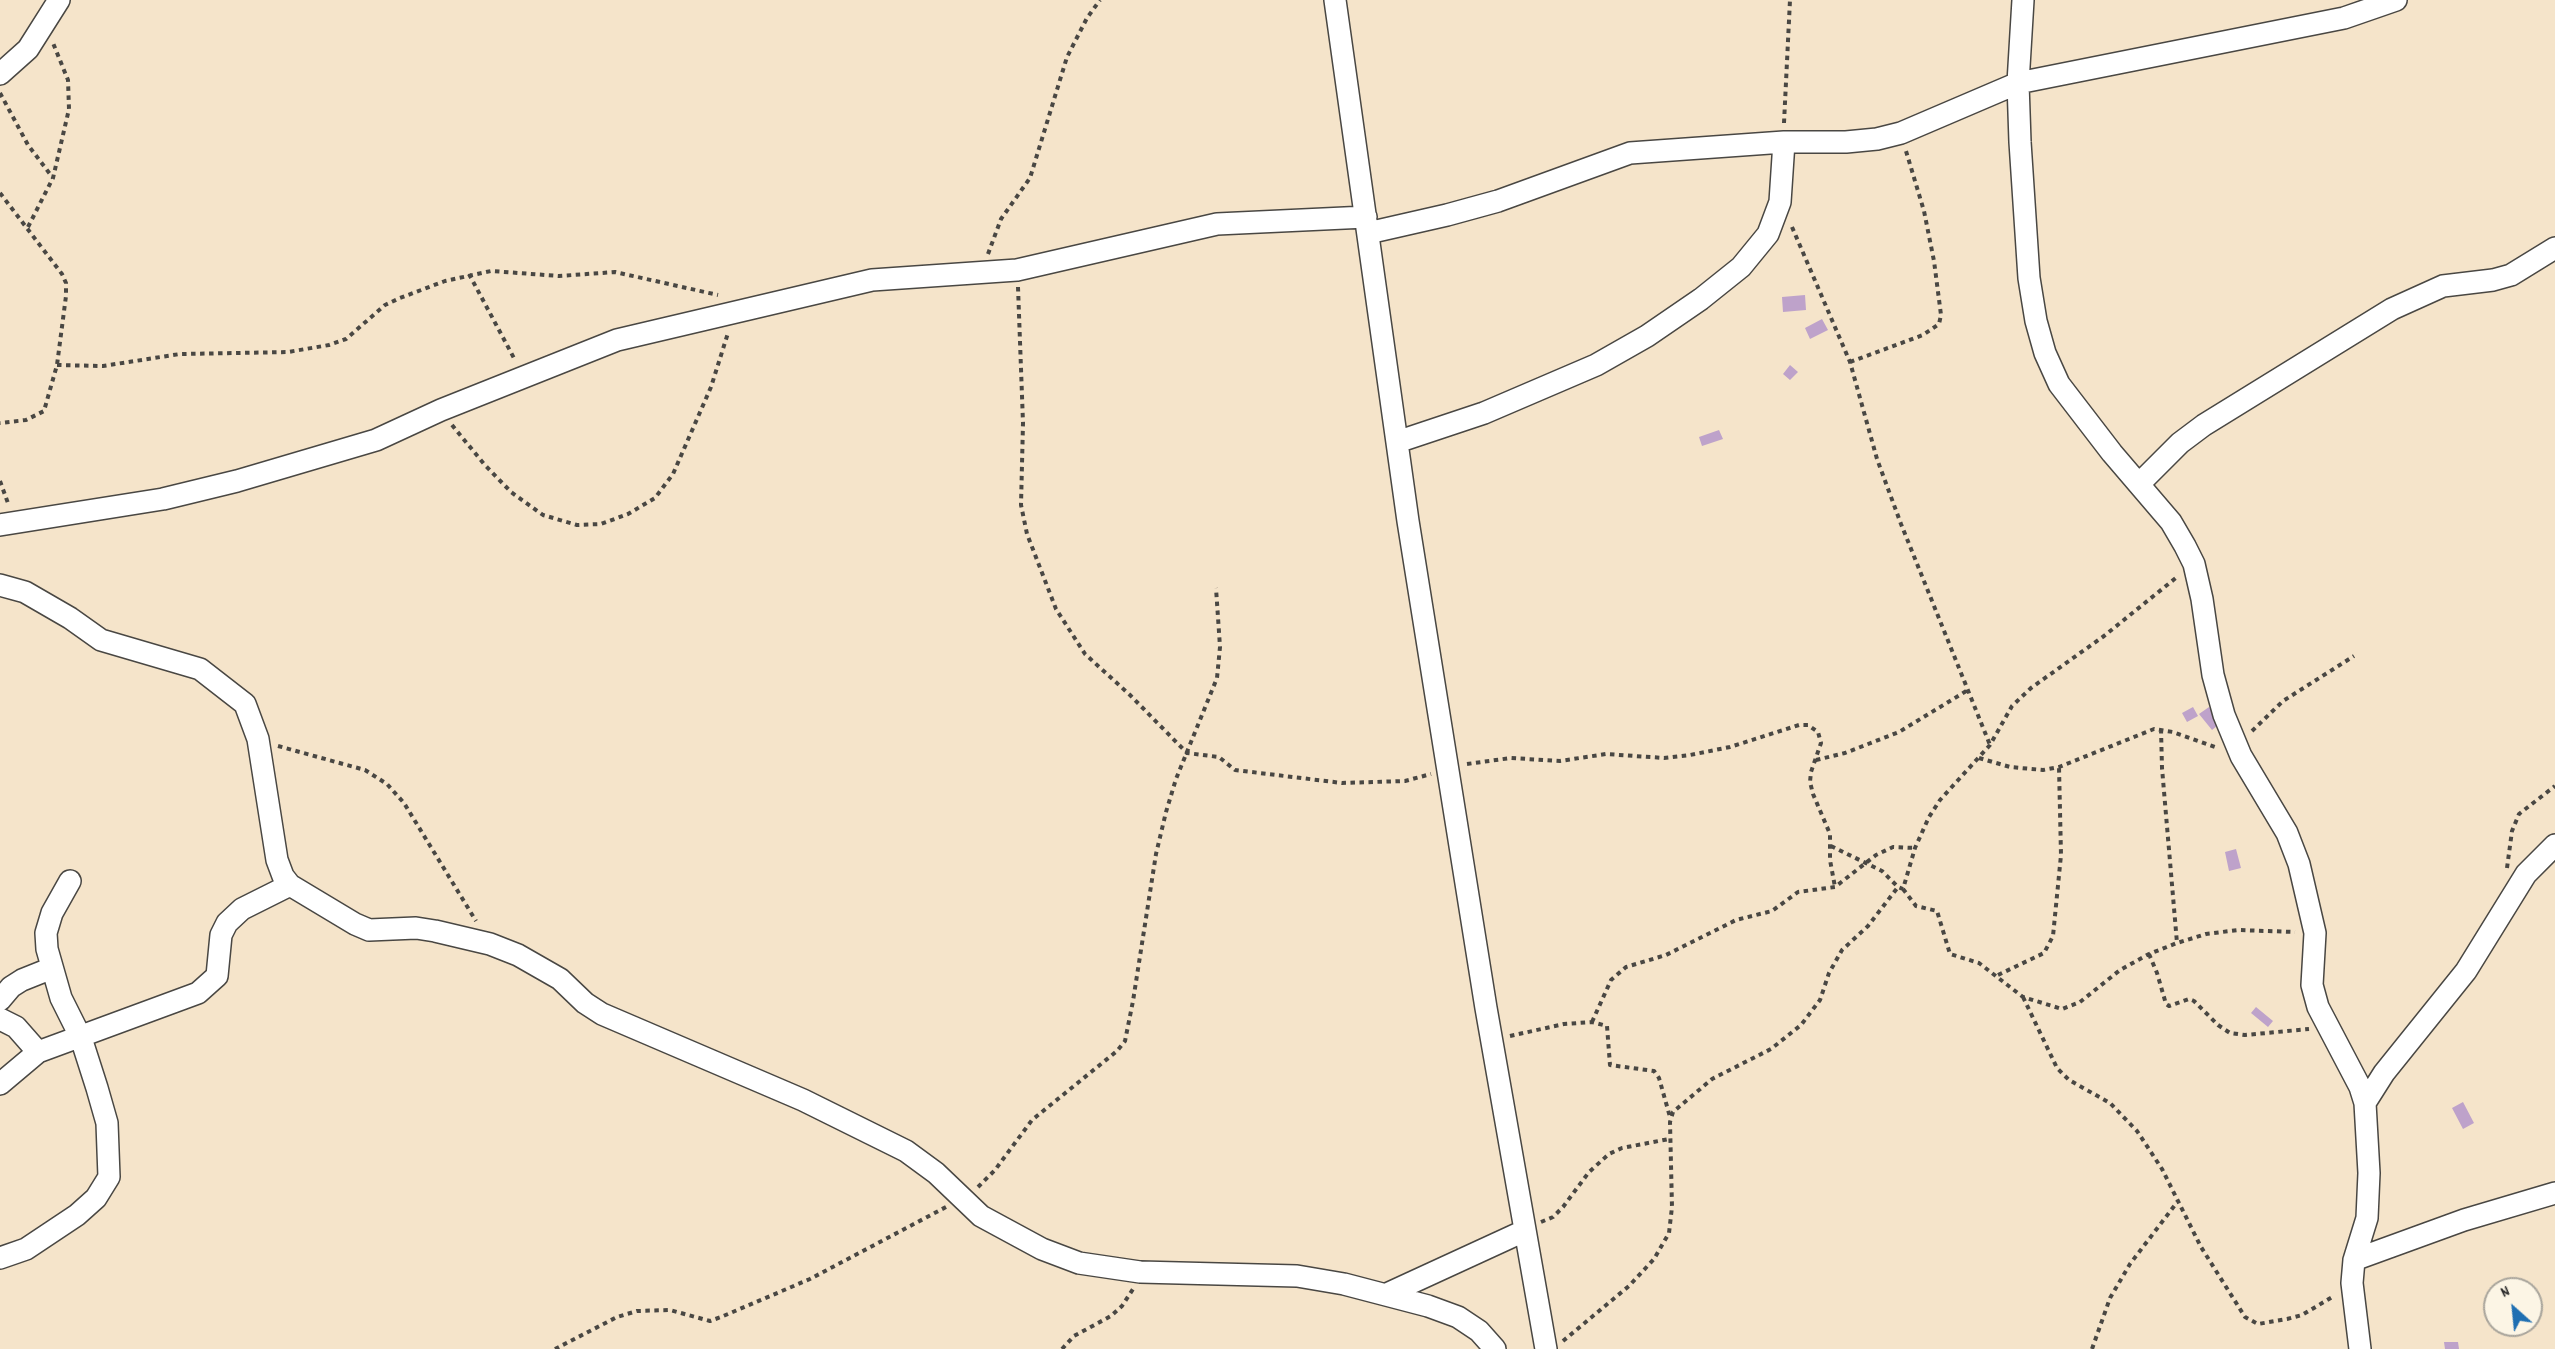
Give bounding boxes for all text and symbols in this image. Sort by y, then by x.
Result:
north arrow [2483,1277,2543,1337]
text: N [2497,1280,2514,1304]

